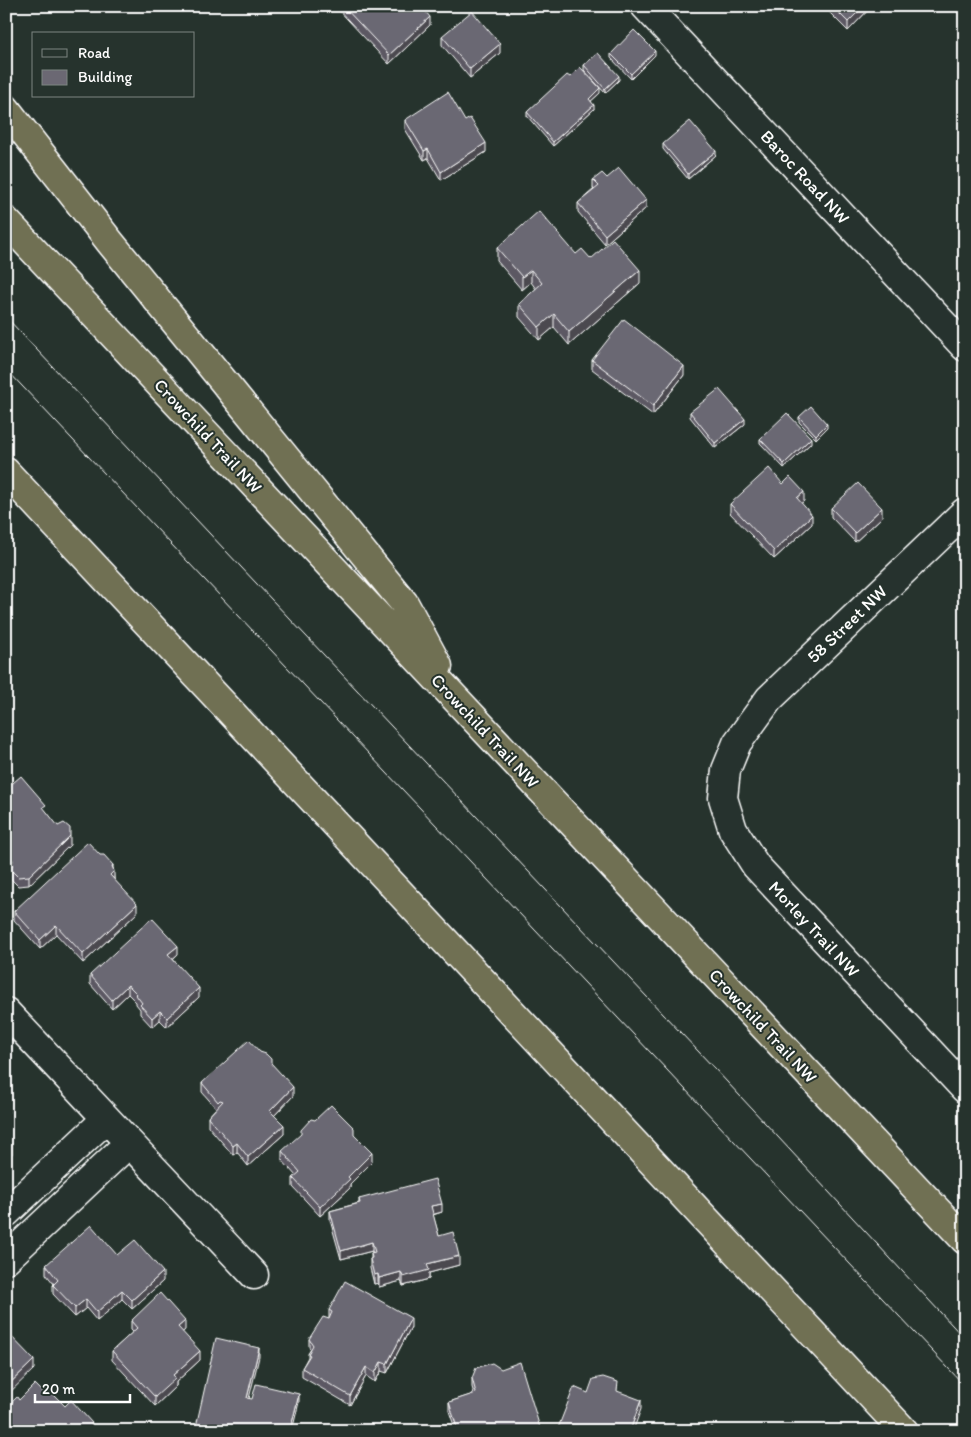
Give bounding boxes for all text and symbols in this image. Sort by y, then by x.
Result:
legend [32,32,195,98]
text: Road [78,44,111,62]
text: Building [78,68,132,86]
street label: Baroc Road NW [756,125,854,229]
street label: Crowchild Trail NW [149,374,267,498]
street label: 58 Street NW [802,580,892,668]
street label: Crowchild Trail NW [426,669,544,793]
street label: Morley Trail NW [764,876,864,982]
street label: Crowchild Trail NW [704,964,822,1088]
scale bar [35,1372,130,1404]
text: 20 m [42,1380,76,1398]

